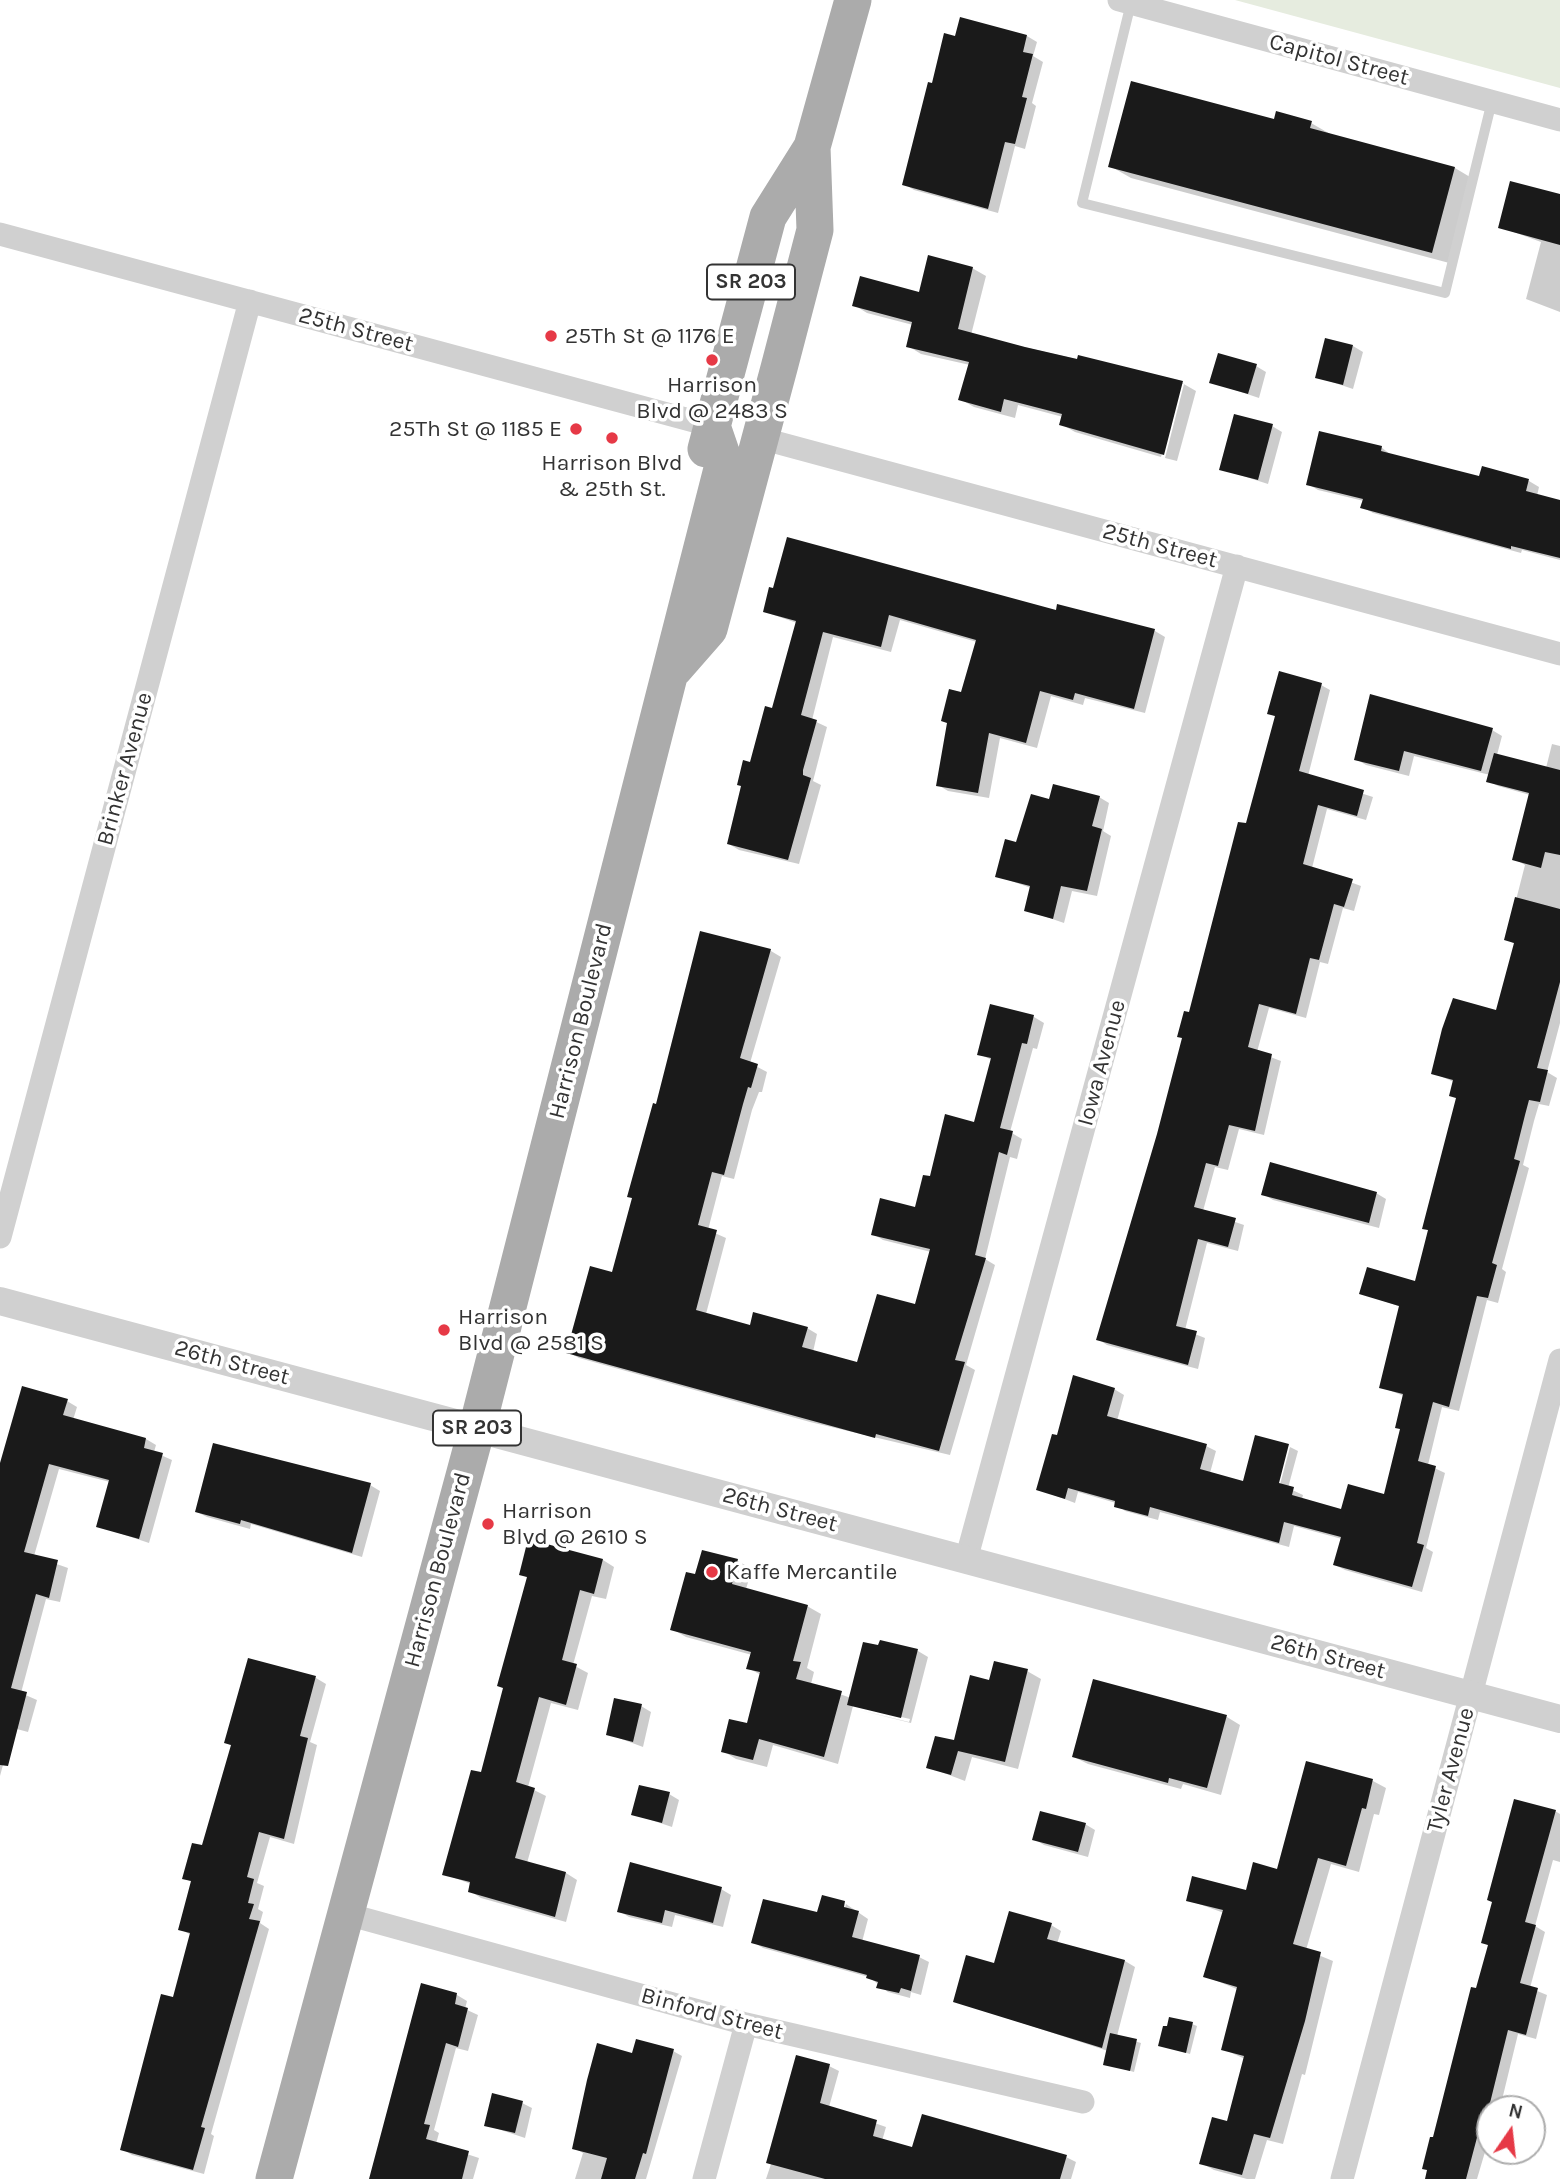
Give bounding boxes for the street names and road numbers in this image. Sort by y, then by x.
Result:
street label: Capitol Street [1266,28,1412,92]
road number: SR 203 [707,264,795,300]
street label: 25th Street [296,301,416,359]
street label: 25th Street [1100,517,1220,575]
street label: Brinker Avenue [91,689,159,849]
street label: Harrison Boulevard [543,920,619,1122]
street label: Iowa Avenue [1072,997,1132,1129]
street label: 26th Street [172,1334,292,1392]
road number: SR 203 [433,1410,521,1446]
street label: Harrison Boulevard [399,1469,477,1671]
street label: 26th Street [720,1481,840,1539]
street label: 26th Street [1268,1628,1388,1686]
street label: Tyler Avenue [1421,1705,1481,1835]
street label: Binford Street [638,1982,786,2046]

